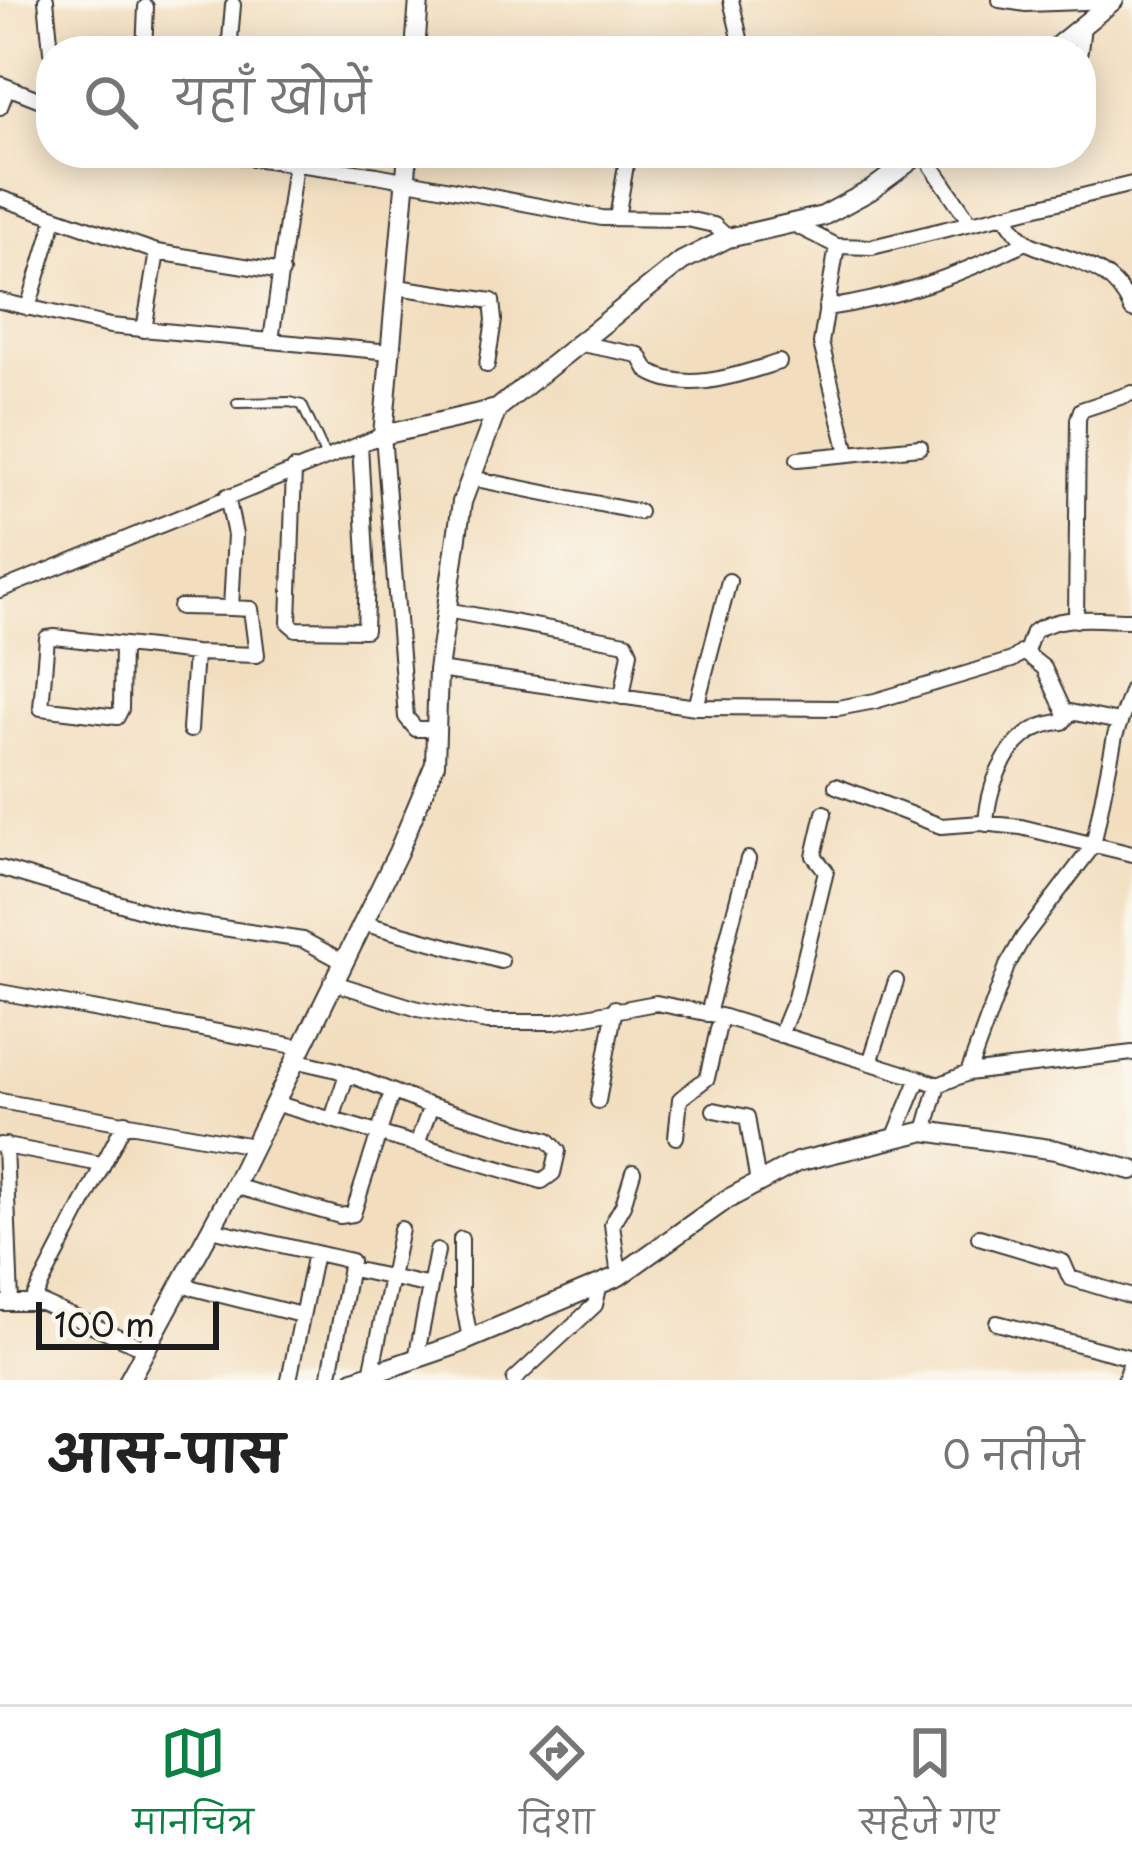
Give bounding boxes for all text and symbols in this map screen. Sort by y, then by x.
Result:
search box [36,36,1096,168]
text: यहाँ खोजें [174,61,371,129]
icon: search [78,69,144,135]
scale bar [36,1296,219,1349]
text: 100 m [54,1298,155,1348]
text: आस-पास [48,1412,284,1489]
text: 0 नतीजे [942,1423,1084,1482]
tab: मानचित्र [133,1720,254,1859]
tab: दिशा [519,1720,594,1859]
tab: सहेजे गए [860,1720,999,1859]

